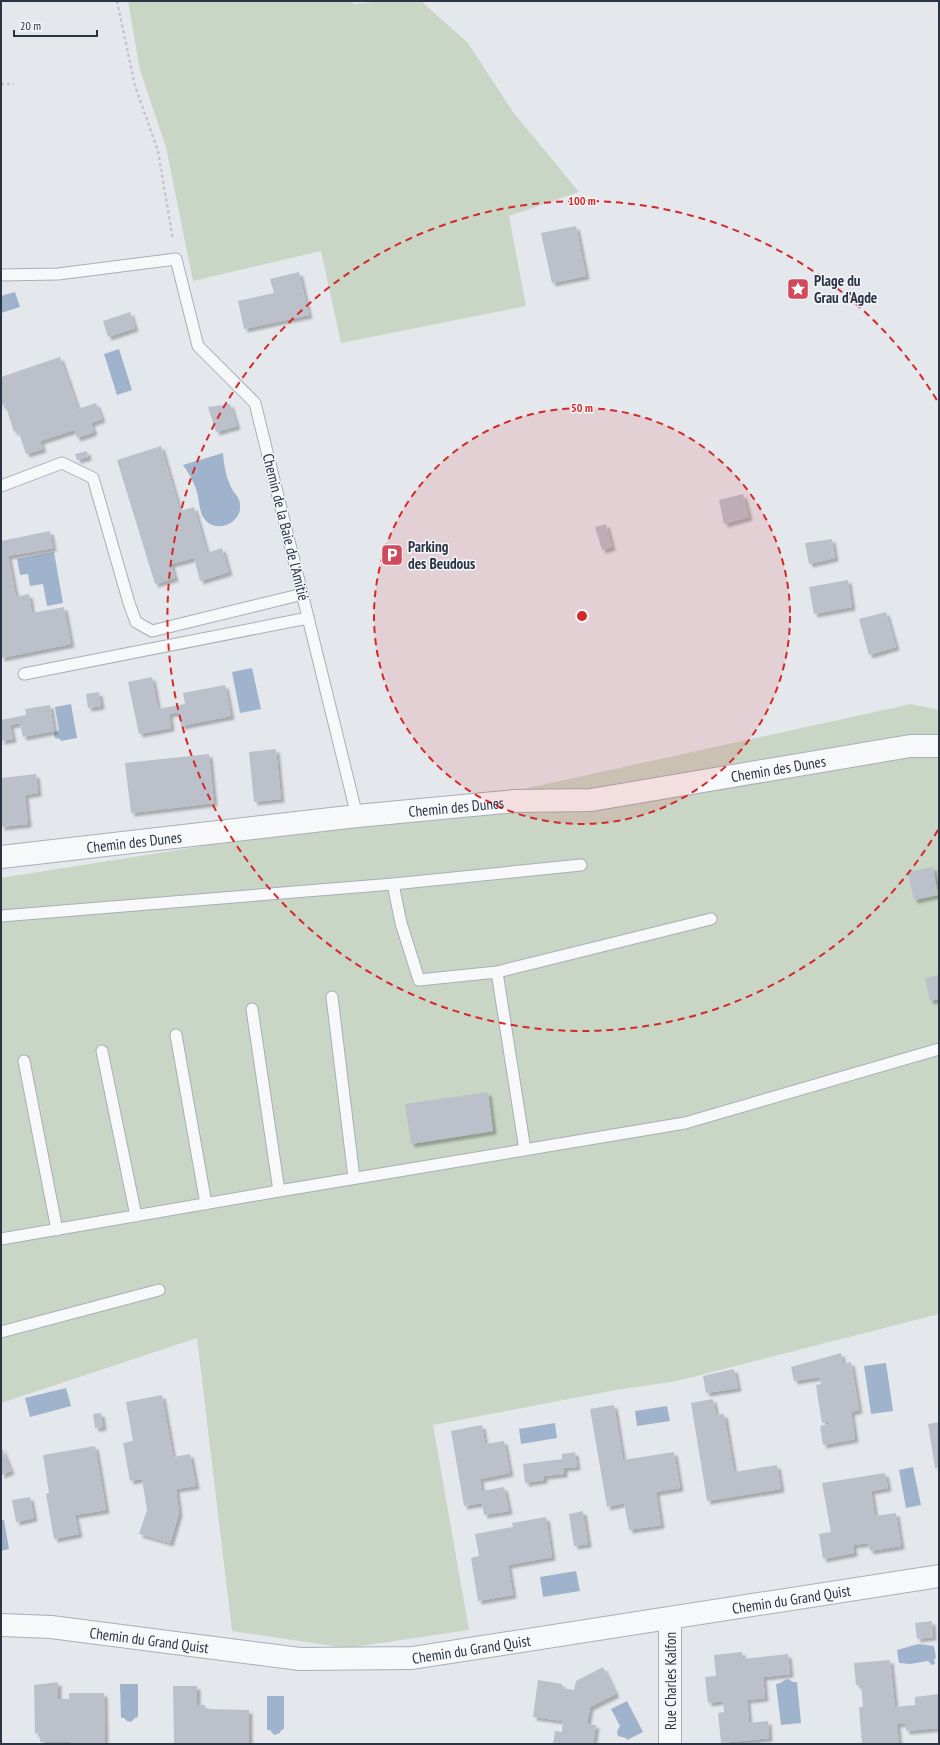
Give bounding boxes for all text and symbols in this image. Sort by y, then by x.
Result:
scale bar [14,12,97,38]
text: 20 m [20,18,41,33]
text: 100 m [568,193,596,208]
place label: Plage du Grau d'Agde [814,271,877,307]
place icon: Plage du Grau d'Agde [785,276,811,302]
text: 50 m [571,400,593,415]
street label: Chemin de la Baie de l'Amitié [259,451,313,603]
place label: Parking des Beudous [408,537,475,573]
parking icon: Parking des Beudous [379,542,405,568]
centre of rings [575,609,589,623]
street label: Chemin des Dunes [729,751,827,786]
street label: Chemin des Dunes [408,793,505,821]
street label: Chemin des Dunes [85,827,183,857]
street label: Chemin du Grand Quist [731,1580,852,1618]
street label: Chemin du Grand Quist [89,1623,210,1657]
street label: Chemin du Grand Quist [411,1630,532,1667]
street label: Rue Charles Kalfon [661,1632,680,1730]

